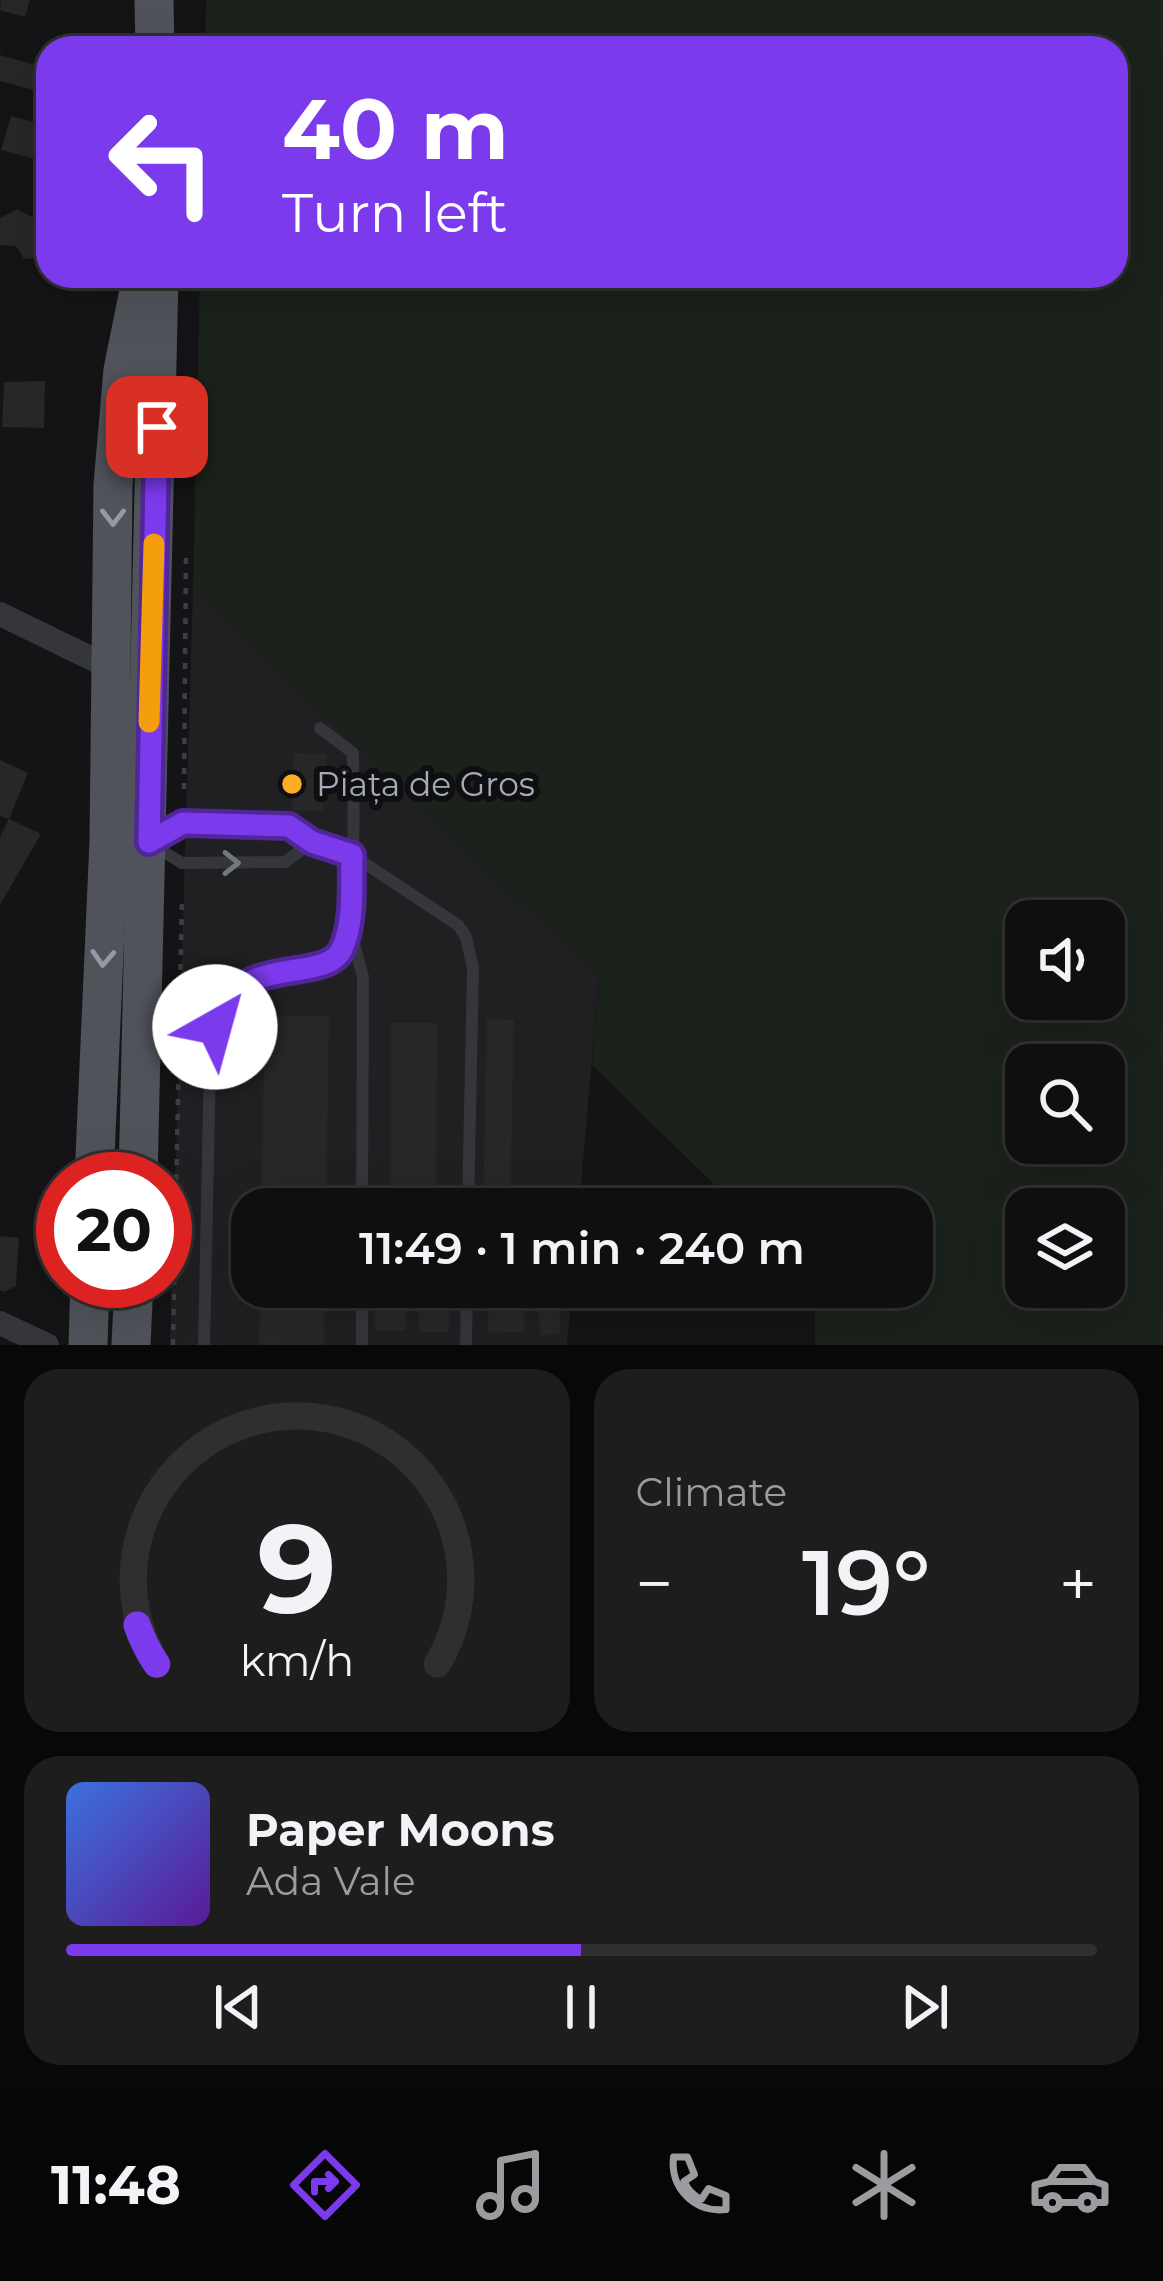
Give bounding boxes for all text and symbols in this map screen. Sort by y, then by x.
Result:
text: 40 m [282,78,509,180]
icon: left [84,84,240,240]
text: Turn left [282,180,508,246]
pin [106,376,208,478]
icon: arrive [124,394,190,460]
one-way arrow [100,509,126,527]
place label: Piața de Gros [316,764,535,805]
marker: Piața de Gros [279,771,305,797]
one-way arrow [223,850,241,876]
map controls [1005,900,1125,1308]
button: sound [1005,900,1125,1020]
one-way arrow [90,949,116,968]
position arrow [152,964,278,1090]
button: search [1005,1044,1125,1164]
speed limit sign: 20 [36,1152,192,1308]
button: layers [1005,1188,1125,1308]
text: 11:49 · 1 min · 240 m [359,1220,805,1275]
text: Climate [636,1468,787,1516]
text: 9 [257,1492,336,1644]
text: 19° [802,1528,930,1638]
text: − [636,1543,673,1624]
text: + [1059,1543,1097,1624]
text: km/h [240,1633,354,1686]
text: Paper Moons [246,1802,555,1857]
text: Ada Vale [246,1857,416,1905]
icon: previous [205,1974,271,2040]
icon: pause [548,1974,614,2040]
icon: next [892,1974,958,2040]
icon: directions [283,2143,367,2227]
icon: music [469,2143,553,2227]
icon: phone [656,2143,740,2227]
icon: climate [842,2143,926,2227]
icon: car [1028,2143,1112,2227]
text: 11:48 [51,2152,181,2218]

